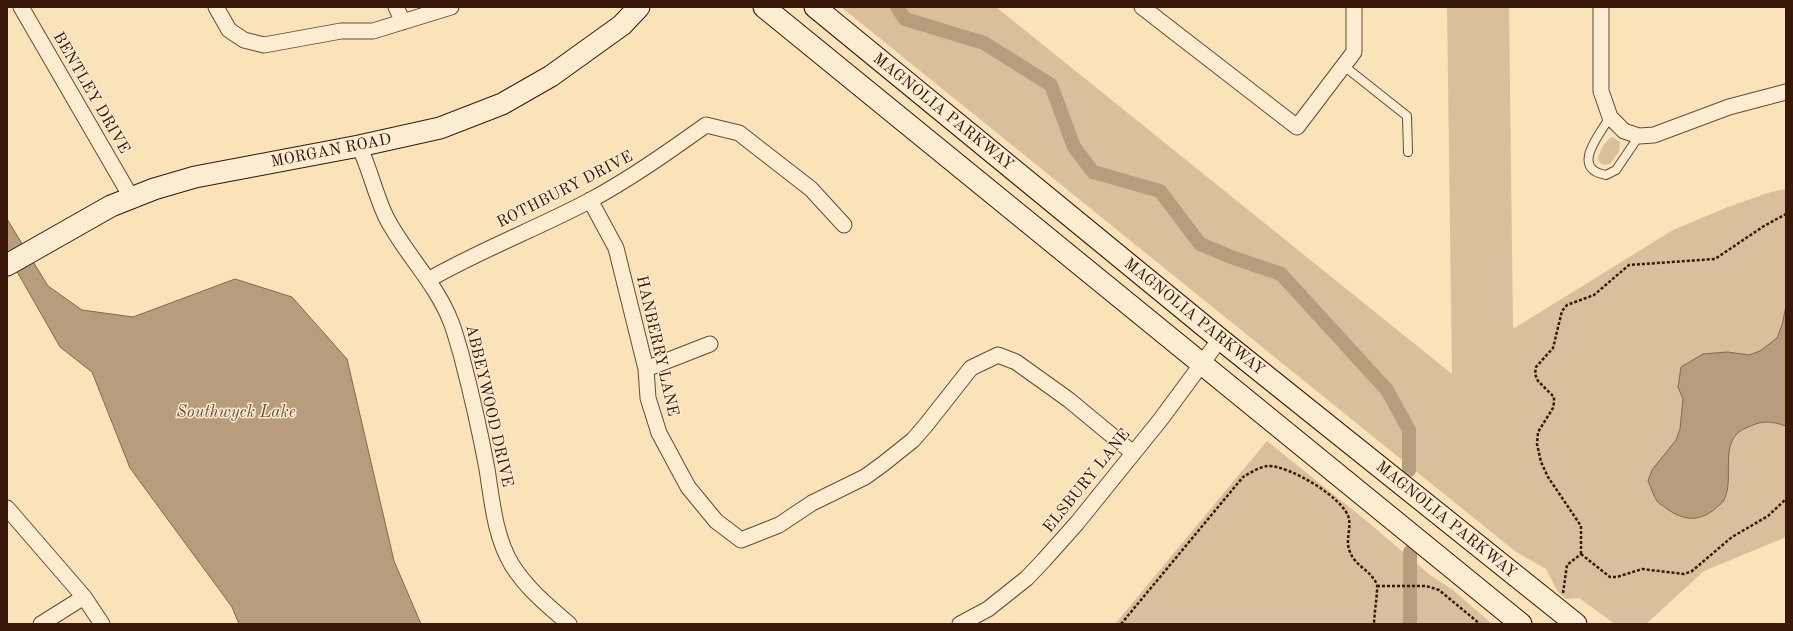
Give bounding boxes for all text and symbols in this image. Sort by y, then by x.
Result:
street label: BENTLEY DRIVE [48,29,134,157]
street label: MAGNOLIA PARKWAY [869,49,1017,175]
street label: MORGAN ROAD [269,130,393,172]
street label: ROTHBURY DRIVE [494,147,636,233]
street label: MAGNOLIA PARKWAY [1120,254,1268,380]
street label: HANBERRY LANE [631,274,683,418]
street label: ABBEYWOOD DRIVE [461,323,517,489]
water label: Southwyck Lake [176,403,296,423]
street label: ELSBURY LANE [1039,425,1135,537]
street label: MAGNOLIA PARKWAY [1372,457,1520,583]

